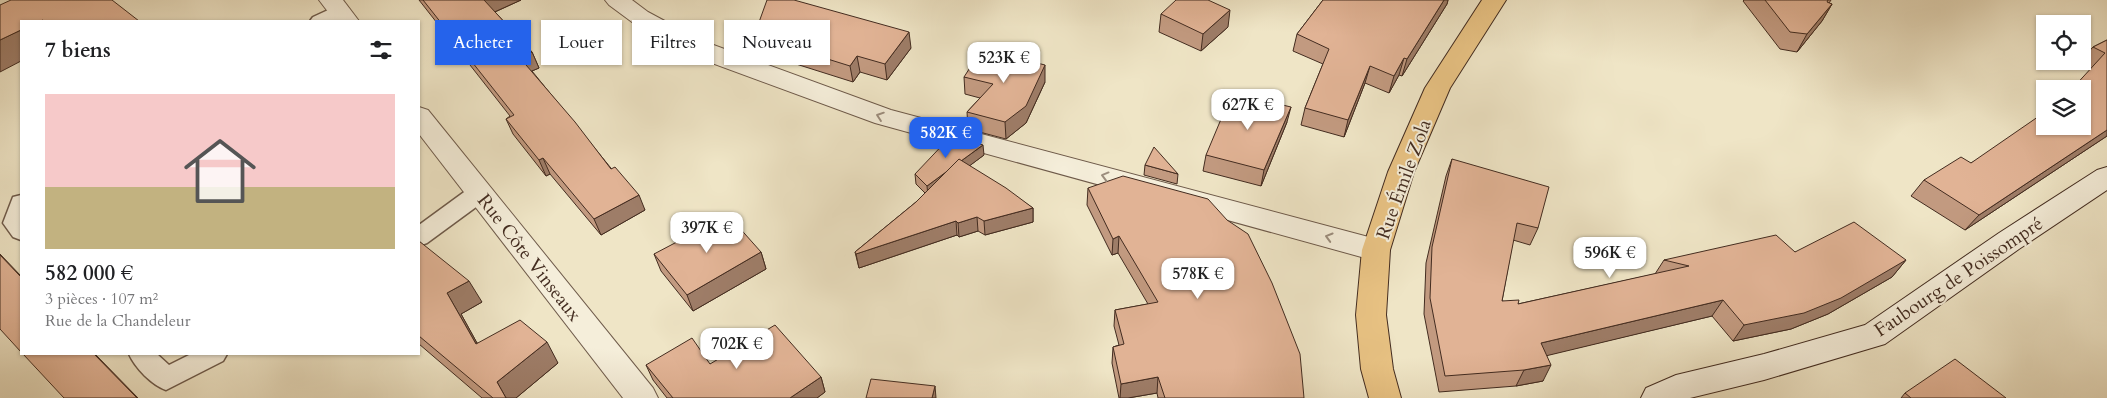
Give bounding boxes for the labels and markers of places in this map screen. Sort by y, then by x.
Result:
pin: 523K € [963,42,1045,84]
pin: 627K € [1207,88,1289,131]
pin: 582K € [905,116,987,159]
pin: 397K € [666,212,748,254]
pin: 596K € [1569,236,1651,279]
pin: 578K € [1157,258,1239,300]
pin: 702K € [696,328,778,370]

